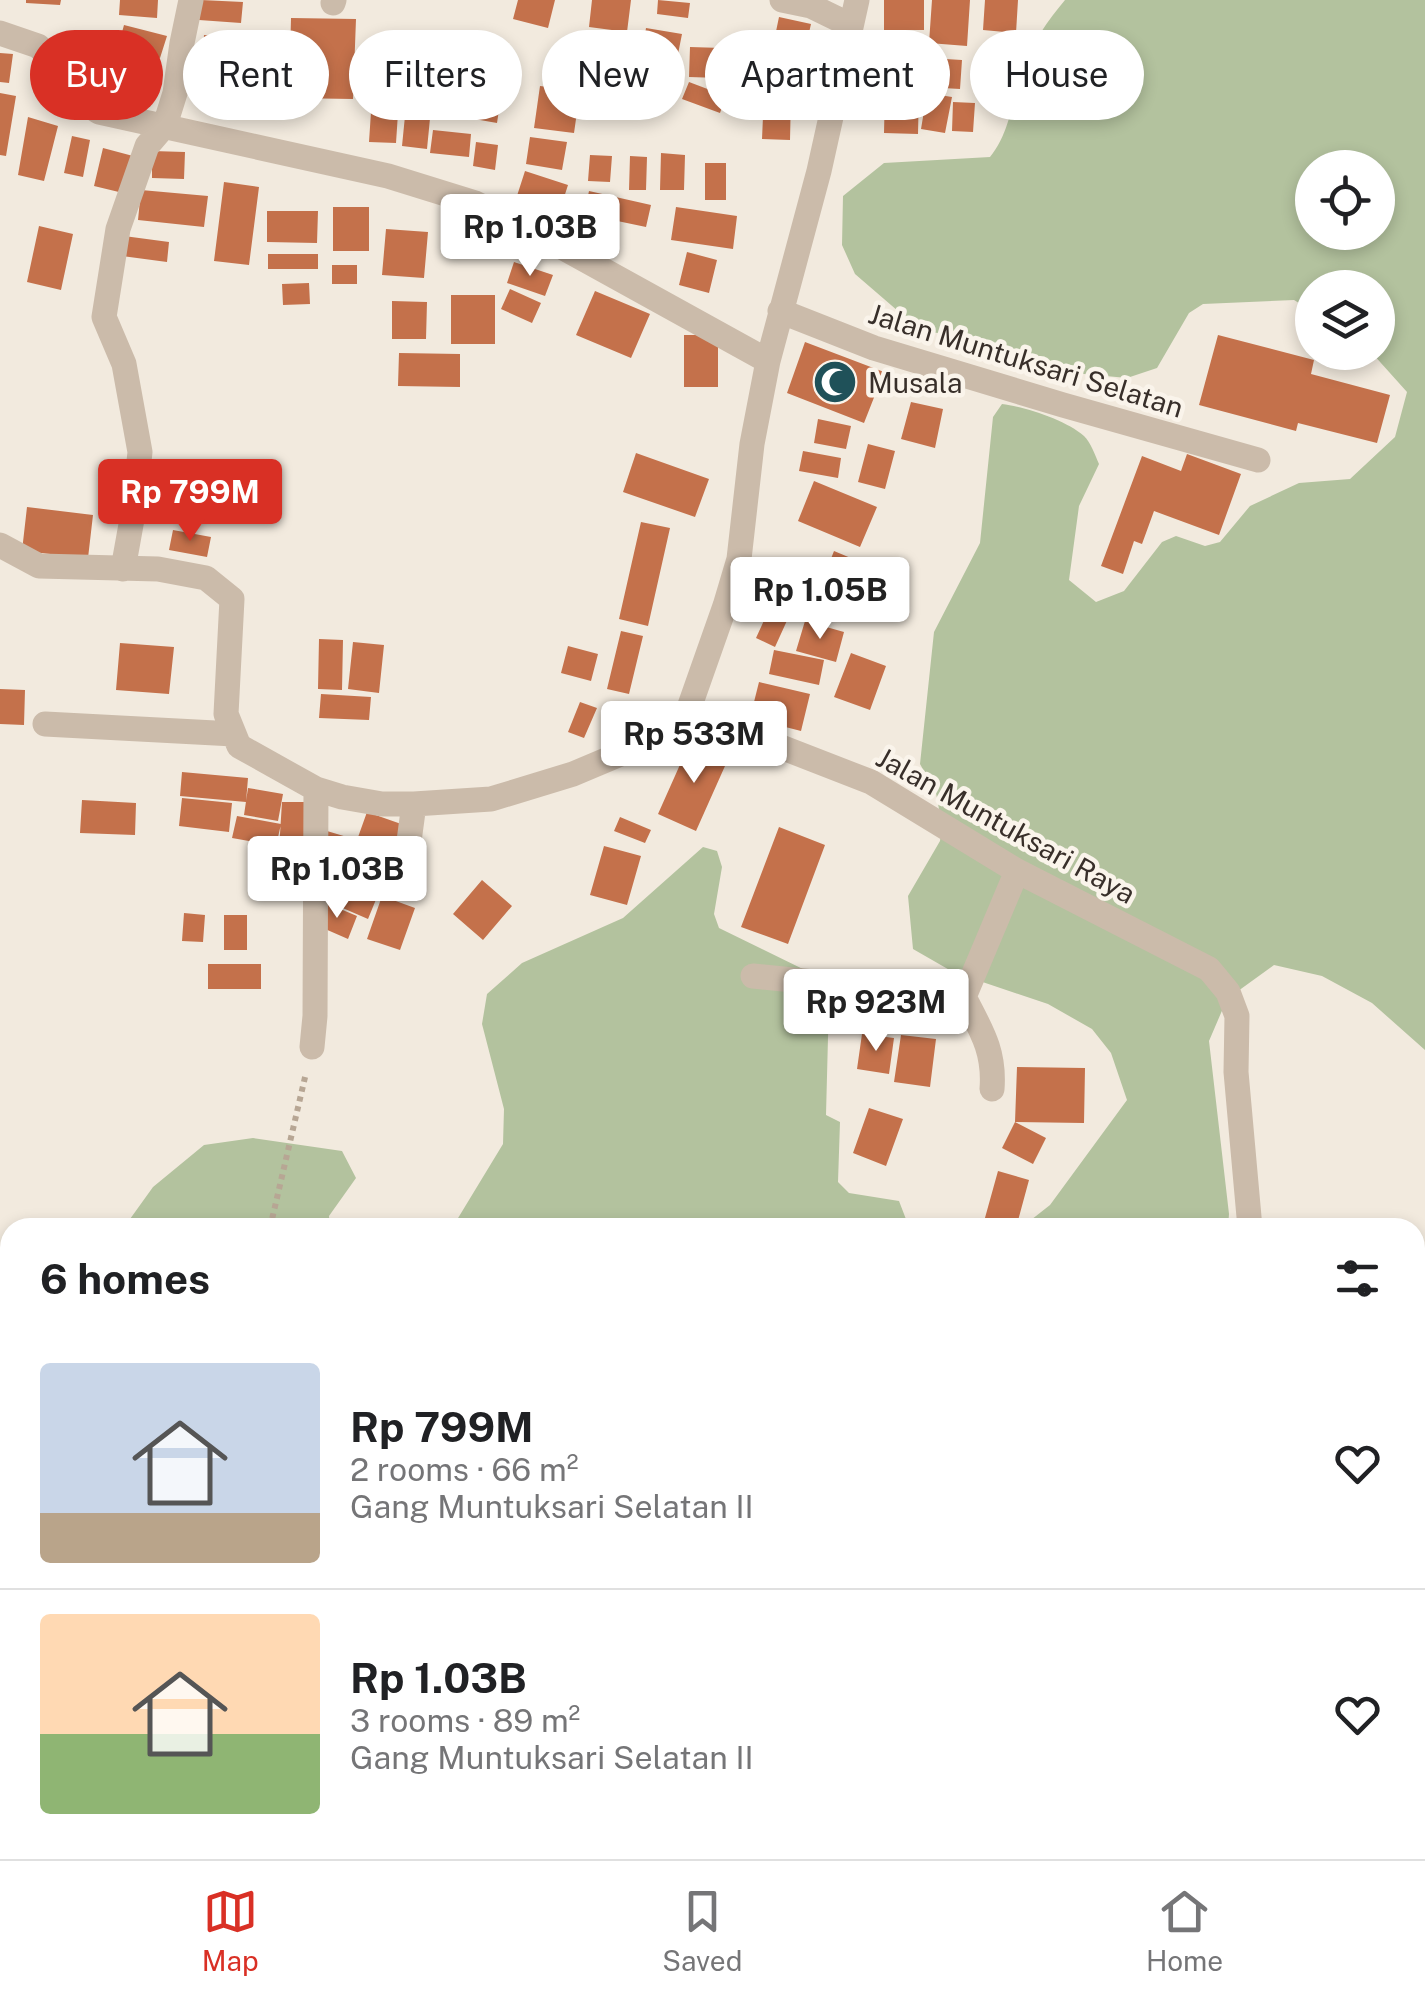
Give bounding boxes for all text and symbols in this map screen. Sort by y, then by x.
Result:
chip: Buy [30,30,163,120]
chip: Rent [183,30,329,120]
chip: Filters [349,30,522,120]
chip: New [542,30,685,120]
chip: Apartment [705,30,950,120]
chip: House [970,30,1144,120]
map controls [1295,150,1395,370]
button: locate [1295,150,1395,250]
pin: Rp 1.03B [427,194,633,279]
text: Rp 1.03B [463,208,597,245]
button: layers [1295,270,1395,370]
street label: Jalan Muntuksari Selatan [865,296,1187,424]
mosque icon: Musala [812,359,858,405]
place label: Musala [868,366,963,399]
pin: Rp 799M [98,459,282,544]
text: Rp 799M [120,473,260,510]
pin: Rp 1.05B [717,557,923,642]
text: Rp 1.05B [752,571,888,608]
pin: Rp 533M [602,701,786,786]
text: Rp 533M [623,715,765,752]
street label: Jalan Muntuksari Raya [871,740,1141,910]
pin: Rp 1.03B [234,836,440,921]
text: Rp 1.03B [270,850,404,887]
pin: Rp 923M [784,969,968,1054]
text: Rp 923M [806,983,946,1020]
icon: filters [1330,1251,1385,1306]
text: 6 homes [40,1254,210,1303]
text: Rp 799M [350,1402,534,1451]
icon: home [120,1403,240,1523]
icon: heart [1330,1436,1385,1491]
text: 2 rooms · 66 m² [350,1451,578,1488]
text: Gang Muntuksari Selatan II [350,1488,754,1525]
text: Rp 1.03B [350,1653,527,1702]
icon: home [120,1654,240,1774]
icon: heart [1330,1687,1385,1742]
text: 3 rooms · 89 m² [350,1702,580,1739]
text: Gang Muntuksari Selatan II [350,1739,754,1776]
tab: Map [202,1884,259,1977]
tab: Saved [662,1884,742,1977]
tab: Home [1146,1884,1223,1977]

